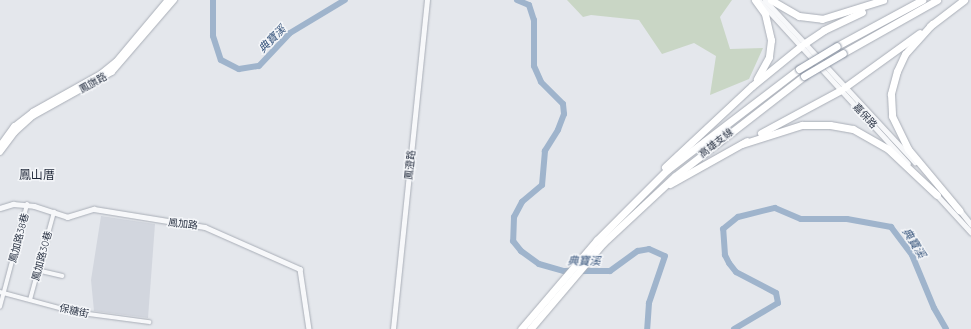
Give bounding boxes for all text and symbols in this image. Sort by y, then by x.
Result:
water label: 典寶溪 [256,23,288,55]
street label: 鳳旗路 [77,70,109,96]
street label: 嘉保路 [850,101,880,131]
street label: 高雄支線 [697,126,735,160]
street label: 鳳澄路 [402,149,418,181]
district label: 鳳山厝 [19,168,55,182]
street label: 鳳加路38巷 [7,212,31,264]
street label: 鳳加路 [167,216,199,232]
water label: 典寶溪 [900,226,928,260]
street label: 鳳加路30巷 [30,230,54,282]
water label: 典寶溪 [567,254,601,268]
street label: 保糖街 [58,302,90,320]

